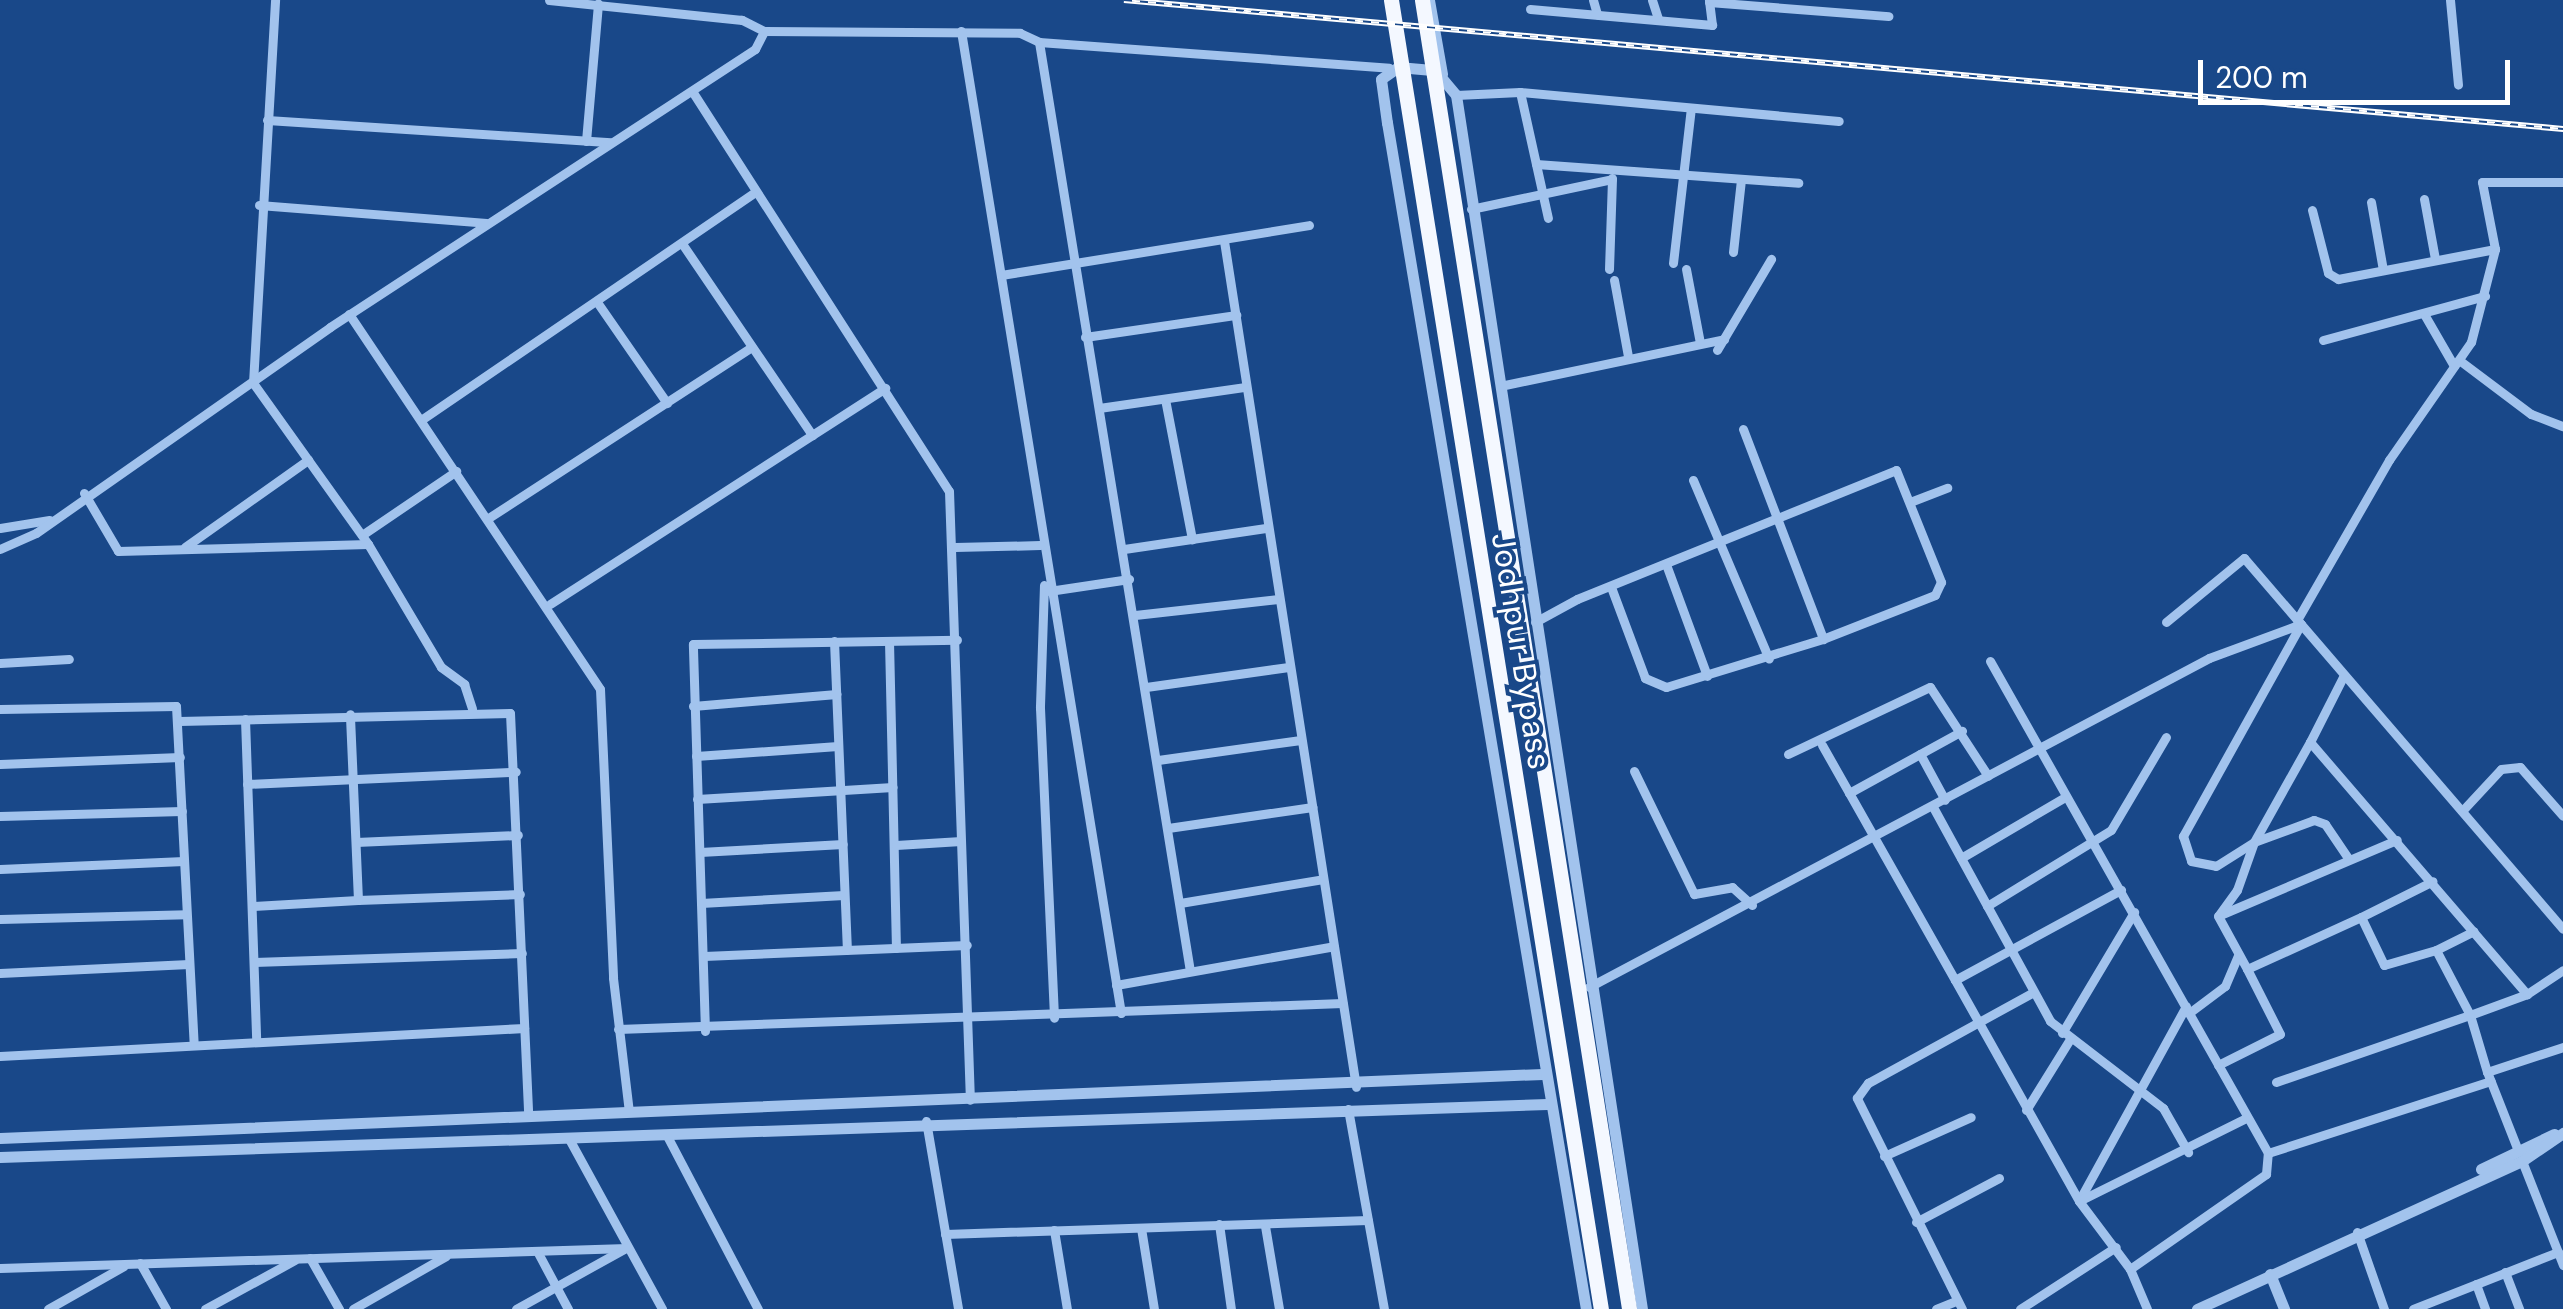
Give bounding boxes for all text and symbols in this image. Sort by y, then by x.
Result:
scale bar [2203,40,2516,102]
text: 200 m [2215,58,2308,97]
street label: Jodhpur Bypass [1483,530,1559,772]

